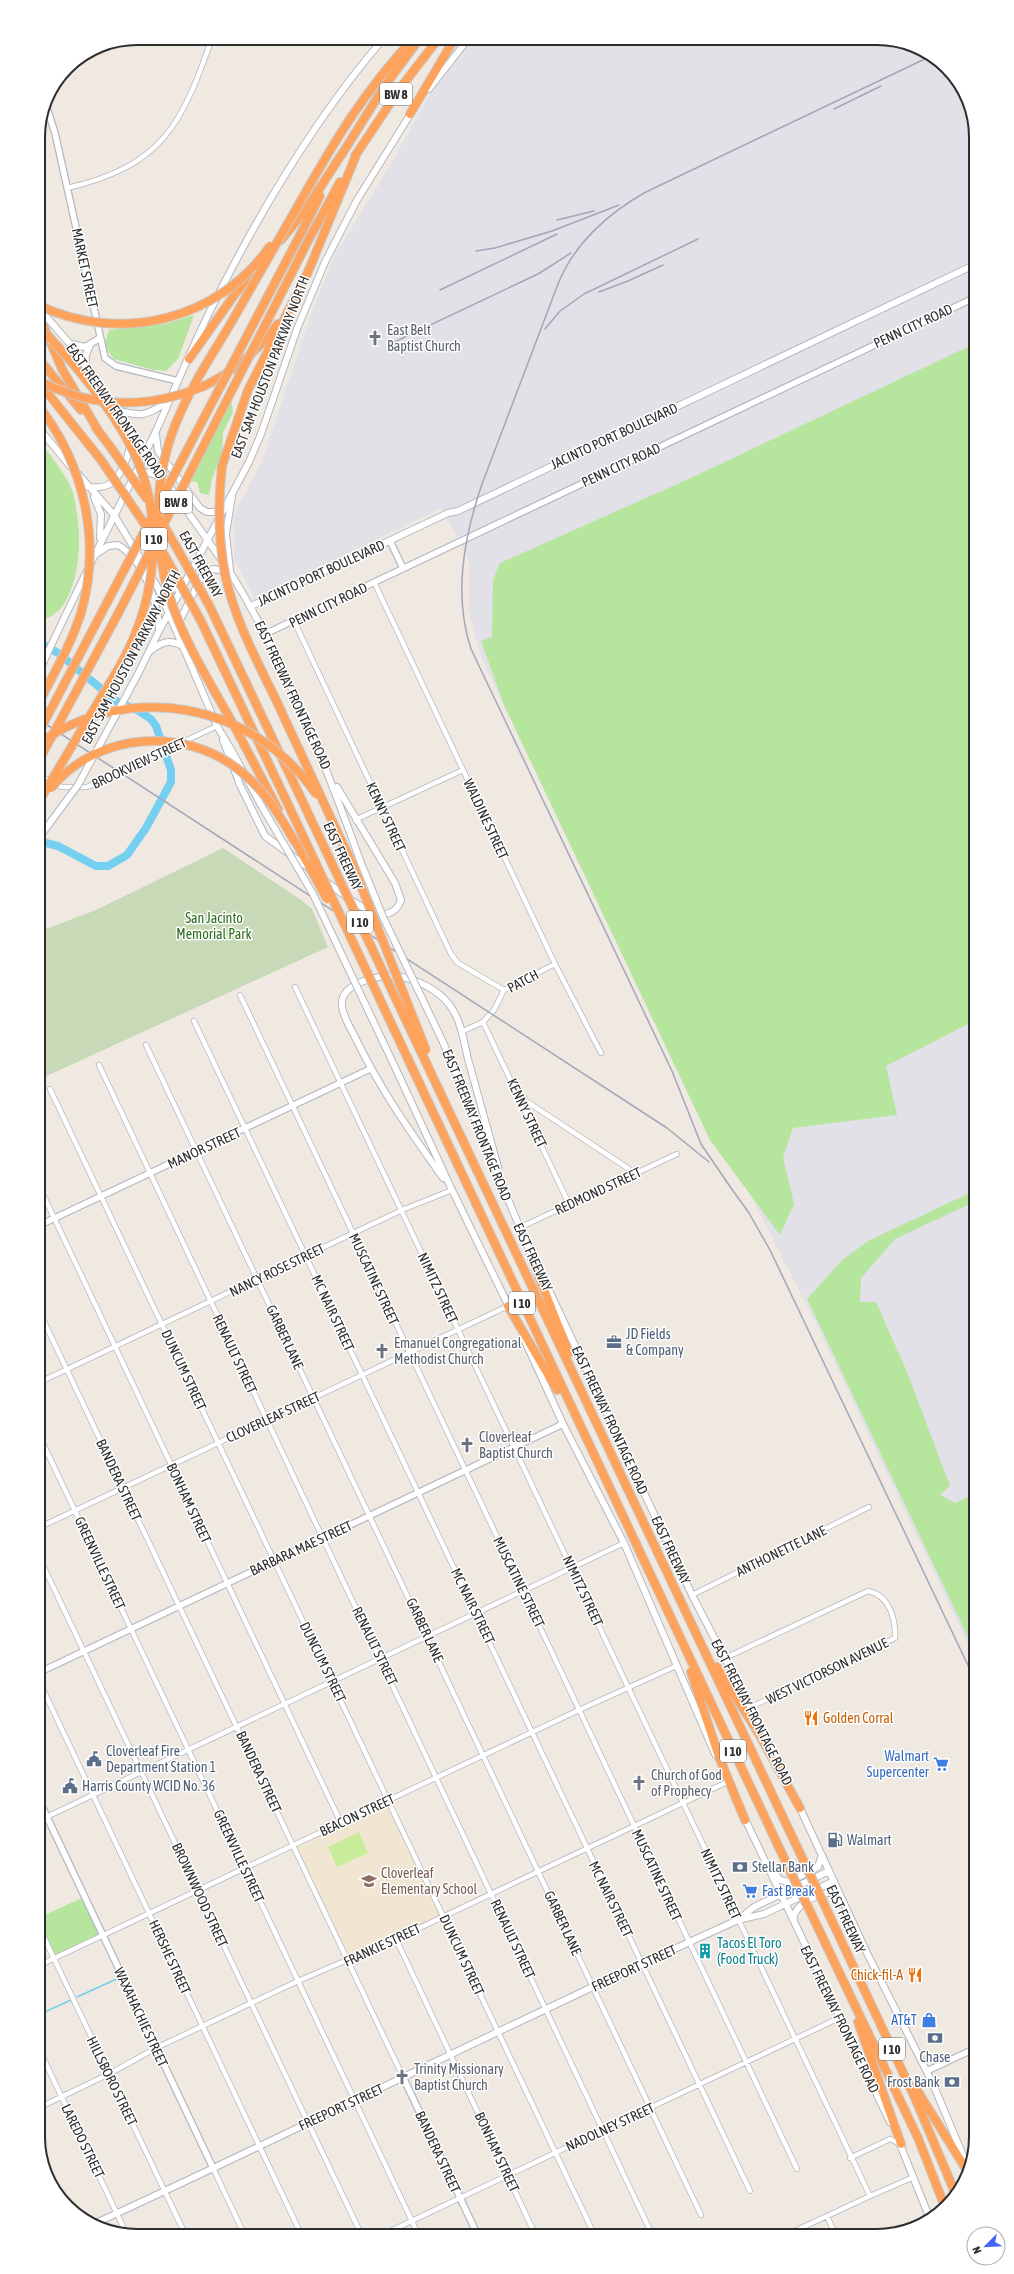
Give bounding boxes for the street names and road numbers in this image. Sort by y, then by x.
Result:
road number: BW 8 [380,83,412,105]
street label: MARKET STREET [69,227,101,309]
street label: EAST SAM HOUSTON PARKWAY NORTH [228,273,312,461]
street label: PENN CITY ROAD [871,301,955,351]
street label: EAST FREEWAY FRONTAGE ROAD [63,340,169,482]
street label: JACINTO PORT BOULEVARD [548,399,680,472]
street label: PENN CITY ROAD [579,440,663,490]
road number: BW 8 [160,491,192,513]
road number: I 10 [141,528,167,550]
street label: EAST FREEWAY [176,528,226,601]
street label: JACINTO PORT BOULEVARD [255,536,387,609]
street label: EAST SAM HOUSTON PARKWAY NORTH [78,567,184,747]
street label: PENN CITY ROAD [286,579,370,631]
street label: EAST FREEWAY FRONTAGE ROAD [252,618,335,772]
street label: BROOKVIEW STREET [89,734,189,792]
street label: WALDINE STREET [460,776,512,862]
street label: KENNY STREET [363,780,409,854]
street label: EAST FREEWAY [320,819,366,893]
road number: I 10 [347,911,373,933]
street label: PATCH [505,966,541,996]
street label: EAST FREEWAY FRONTAGE ROAD [439,1047,515,1203]
street label: KENNY STREET [504,1076,550,1150]
street label: MANOR STREET [165,1124,243,1172]
street label: REDMOND STREET [552,1164,644,1218]
street label: EAST FREEWAY [510,1220,556,1294]
street label: MUSCATINE STREET [346,1231,402,1327]
street label: NANCY ROSE STREET [227,1240,327,1300]
street label: NIMITZ STREET [415,1250,461,1326]
street label: MC NAIR STREET [308,1272,358,1354]
road number: I 10 [509,1292,535,1314]
street label: GARBER LANE [263,1302,307,1372]
street label: RENAULT STREET [210,1312,260,1396]
street label: DUNCUM STREET [158,1327,210,1413]
street label: EAST FREEWAY FRONTAGE ROAD [569,1343,652,1497]
street label: CLOVERLEAF STREET [223,1388,323,1446]
street label: BANDERA STREET [93,1437,145,1523]
street label: BONHAM STREET [163,1460,215,1546]
street label: EAST FREEWAY [648,1513,694,1587]
street label: GREENVILLE STREET [71,1514,129,1612]
street label: BARBARA MAE STREET [247,1517,355,1579]
street label: ANTHONETTE LANE [733,1522,829,1580]
street label: MUSCATINE STREET [490,1534,548,1630]
street label: NIMITZ STREET [560,1553,606,1629]
street label: MC NAIR STREET [448,1566,498,1646]
street label: GARBER LANE [403,1595,447,1665]
street label: RENAULT STREET [349,1604,401,1688]
street label: DUNCUM STREET [297,1619,349,1705]
street label: WEST VICTORSON AVENUE [763,1634,891,1708]
street label: EAST FREEWAY FRONTAGE ROAD [708,1636,796,1788]
street label: BANDERA STREET [233,1729,285,1815]
road number: I 10 [720,1740,746,1762]
street label: BEACON STREET [317,1791,397,1839]
street label: GREENVILLE STREET [210,1807,268,1905]
street label: MUSCATINE STREET [629,1827,685,1923]
street label: BROWNWOOD STREET [169,1840,231,1950]
street label: NIMITZ STREET [698,1846,744,1922]
street label: MC NAIR STREET [586,1859,636,1939]
street label: EAST FREEWAY [823,1882,869,1956]
street label: GARBER LANE [541,1888,585,1958]
street label: RENAULT STREET [488,1897,538,1981]
street label: DUNCUM STREET [436,1912,488,1998]
street label: HERSHE STREET [146,1917,194,1997]
street label: FRANKIE STREET [341,1920,423,1970]
street label: FREEPORT STREET [589,1941,679,1995]
street label: EAST FREEWAY FRONTAGE ROAD [797,1943,883,2095]
street label: WAXAHACHIE STREET [111,1965,171,2069]
street label: HILLSBORO STREET [83,2034,141,2128]
road number: I 10 [879,2038,905,2060]
street label: FREEPORT STREET [296,2080,386,2134]
street label: NADOLNEY STREET [563,2099,657,2155]
street label: LAREDO STREET [58,2101,108,2181]
street label: BANDERA STREET [412,2109,464,2195]
street label: BONHAM STREET [471,2109,523,2195]

